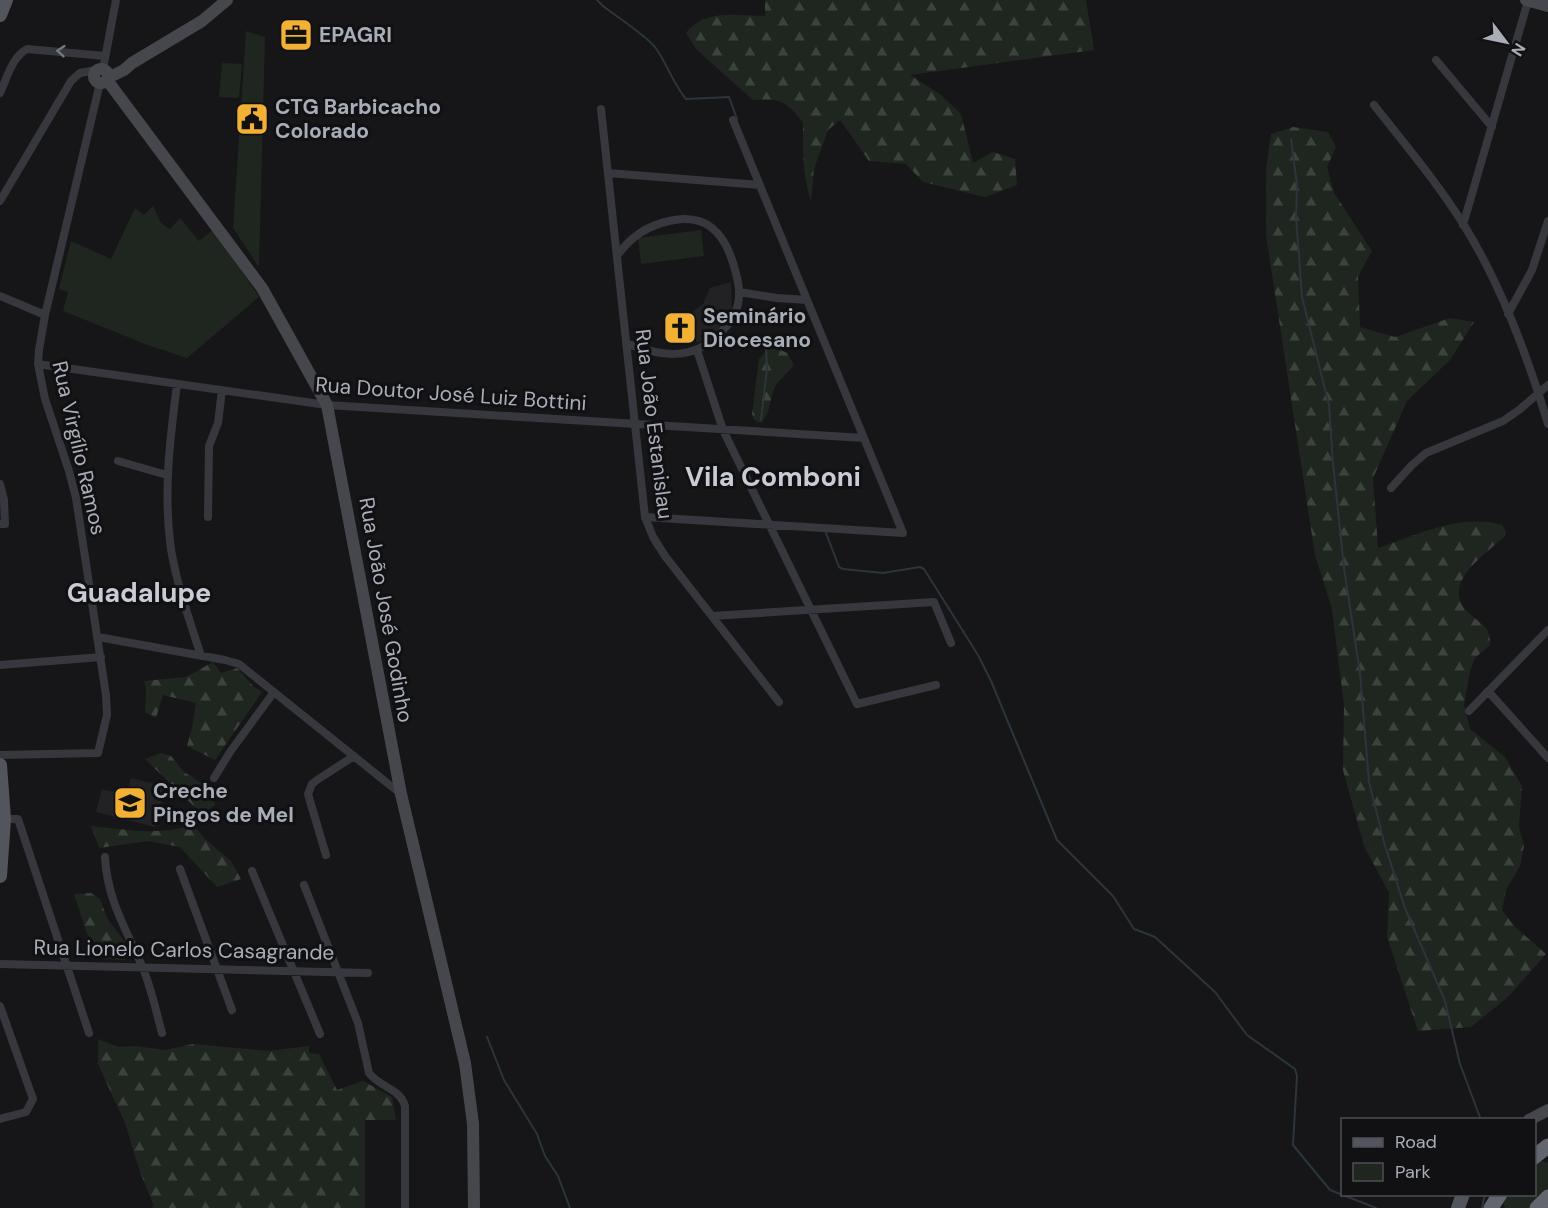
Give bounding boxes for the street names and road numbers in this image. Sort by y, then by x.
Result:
street label: Rua João Estanislau [628,327,680,521]
street label: Rua Virgílio Ramos [45,358,113,538]
street label: Rua Doutor José Luiz Bottini [314,371,588,417]
street label: Rua João José Godinho [352,495,420,725]
street label: Rua Lionelo Carlos Casagrande [33,933,335,967]

